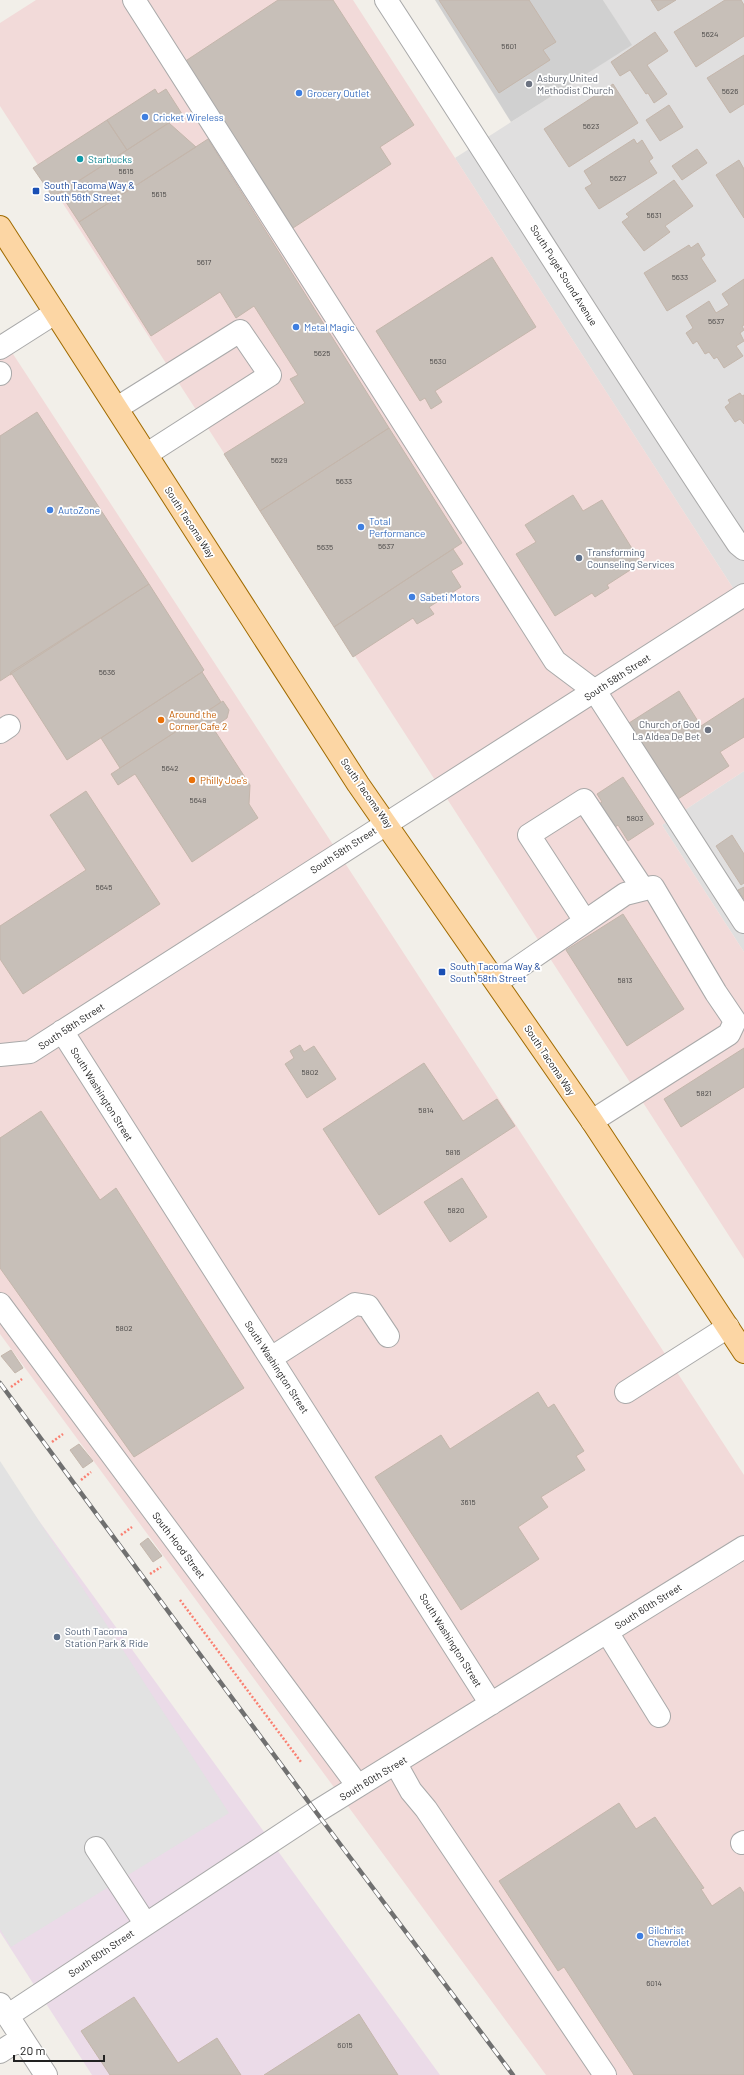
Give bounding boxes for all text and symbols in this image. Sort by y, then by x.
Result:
house number: 5624 [702,29,718,39]
house number: 5601 [501,41,517,51]
place label: Asbury United Methodist Church [537,72,613,96]
marker: Asbury United Methodist Church [524,79,534,89]
house number: 5626 [722,86,738,96]
place label: Grocery Outlet [307,87,370,99]
marker: Grocery Outlet [294,88,304,98]
place label: Cricket Wireless [153,111,224,123]
marker: Cricket Wireless [140,112,150,122]
house number: 5623 [583,121,599,131]
place label: Starbucks [88,153,132,165]
marker: Starbucks [75,154,85,164]
house number: 5615 [119,166,134,176]
house number: 5627 [610,173,626,183]
place label: South Tacoma Way & South 56th Street [44,179,135,203]
marker: South Tacoma Way & South 56th Street [31,186,41,196]
house number: 5615 [152,189,167,199]
house number: 5631 [646,210,662,220]
street label: South Puget Sound Avenue [528,222,600,328]
house number: 5617 [197,257,212,267]
house number: 5633 [672,272,688,282]
house number: 5637 [708,316,724,326]
place label: Metal Magic [304,321,355,333]
marker: Metal Magic [291,322,301,332]
house number: 5625 [314,348,330,358]
house number: 5630 [430,356,446,366]
house number: 5629 [271,455,287,465]
house number: 5633 [336,476,352,486]
street label: South Tacoma Way [163,484,218,560]
place label: AutoZone [58,504,100,516]
marker: AutoZone [45,505,55,515]
place label: Total Performance [369,515,425,539]
marker: Total Performance [356,522,366,532]
house number: 5637 [378,541,394,551]
house number: 5635 [317,542,333,552]
place label: Transforming Counseling Services [587,546,675,570]
marker: Transforming Counseling Services [574,553,584,563]
place label: Sabeti Motors [420,591,480,603]
marker: Sabeti Motors [407,592,417,602]
street label: South 58th Street [582,651,653,703]
house number: 5636 [99,667,115,677]
place label: Around the Corner Cafe 2 [169,708,227,732]
marker: Around the Corner Cafe 2 [156,715,166,725]
place label: Church of God La Aldea De Bet [632,718,700,742]
marker: Church of God La Aldea De Bet [703,725,713,735]
street label: South Tacoma Way [338,756,396,830]
house number: 5642 [162,763,178,773]
place label: Philly Joe's [200,774,247,786]
marker: Philly Joe's [187,775,197,785]
house number: 5648 [190,795,206,805]
house number: 5803 [627,813,643,823]
street label: South 58th Street [308,824,379,876]
house number: 5645 [96,882,112,892]
place label: South Tacoma Way & South 58th Street [450,960,541,984]
marker: South Tacoma Way & South 58th Street [437,967,447,977]
house number: 5813 [618,975,632,985]
street label: South 58th Street [36,1000,107,1052]
street label: South Tacoma Way [522,1023,578,1098]
street label: South Washington Street [68,1045,136,1143]
house number: 5802 [301,1067,319,1077]
house number: 5821 [696,1088,712,1098]
house number: 5814 [418,1105,434,1115]
house number: 5816 [446,1147,460,1157]
house number: 5820 [447,1205,465,1215]
street label: South Washington Street [242,1318,312,1416]
house number: 5802 [115,1323,133,1333]
house number: 3615 [460,1497,476,1507]
street label: South Hood Street [150,1509,208,1581]
street label: South 60th Street [612,1580,684,1631]
street label: South Washington Street [417,1591,485,1689]
place label: South Tacoma Station Park & Ride [65,1625,148,1649]
marker: South Tacoma Station Park & Ride [52,1632,62,1642]
street label: South 60th Street [337,1753,409,1803]
place label: Gilchrist Chevrolet [648,1924,690,1948]
street label: South 60th Street [66,1926,136,1979]
marker: Gilchrist Chevrolet [635,1931,645,1941]
house number: 6014 [646,1978,662,1988]
scale bar [14,2037,104,2063]
house number: 6015 [337,2040,353,2050]
text: 20 m [20,2043,46,2057]

